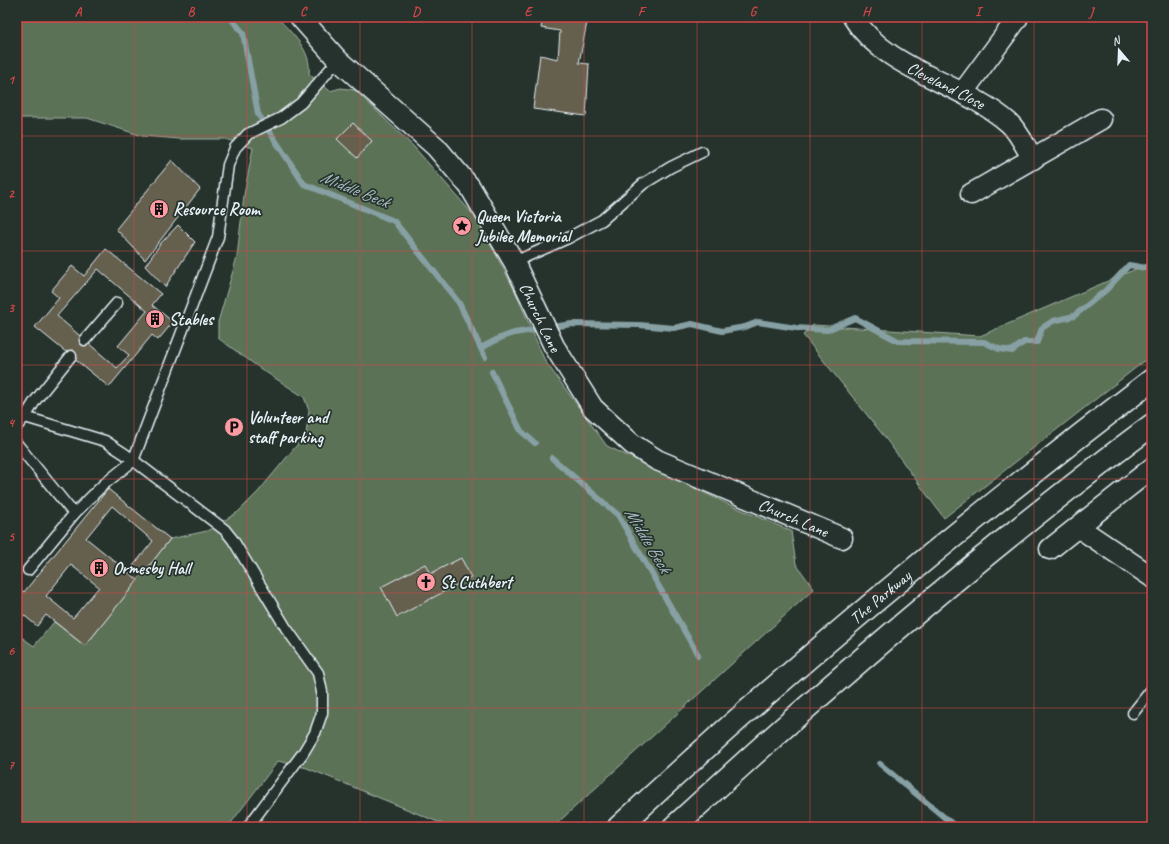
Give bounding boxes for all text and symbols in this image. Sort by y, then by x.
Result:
text: A [75,4,83,20]
text: B [188,4,196,20]
text: C [300,4,308,20]
text: D [412,4,421,20]
text: E [525,4,534,20]
text: F [638,4,647,20]
text: G [750,4,758,20]
text: H [862,4,872,20]
text: I [975,4,984,20]
text: J [1088,4,1095,20]
north arrow [1099,30,1139,70]
text: N [1110,32,1123,48]
street label: Cleveland Close [903,57,990,115]
text: 1 [8,72,16,88]
water label: Middle Beck [317,165,396,214]
text: 2 [8,186,15,202]
building icon: Resource Room [148,198,170,220]
place label: Resource Room [173,199,261,220]
place label: Queen Victoria Jubilee Memorial [475,206,573,247]
place icon: Queen Victoria Jubilee Memorial [451,215,473,237]
street label: Church Lane [514,279,566,357]
text: 3 [8,300,15,316]
building icon: Stables [144,308,166,330]
place label: Stables [169,309,215,330]
place label: Volunteer and staff parking [248,407,331,448]
text: 4 [8,415,16,431]
parking icon: Volunteer and staff parking [223,416,245,438]
street label: Church Lane [755,494,833,543]
water label: Middle Beck [620,503,678,579]
text: 5 [8,529,15,545]
building icon: Ormesby Hall [88,557,110,579]
place label: Ormesby Hall [113,558,194,579]
street label: The Parkway [846,565,916,629]
church icon: St Cuthbert [415,571,437,593]
place label: St Cuthbert [440,572,514,593]
text: 6 [8,643,15,659]
text: 7 [8,757,15,773]

